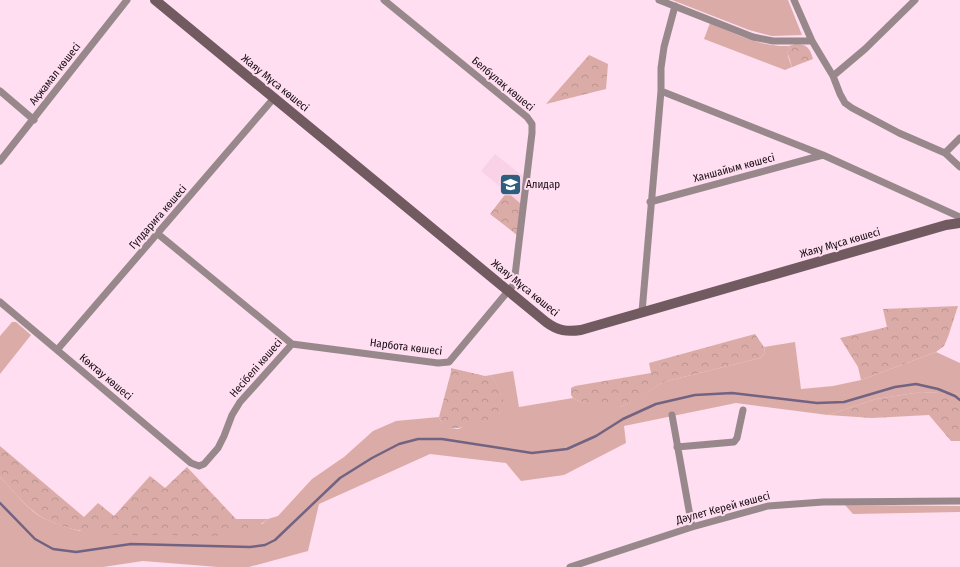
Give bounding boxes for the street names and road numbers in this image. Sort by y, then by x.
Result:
street label: Ақжамал көшесі [27,40,83,108]
street label: Жаяу Мұса көшесі [239,52,312,114]
street label: Белбұлақ көшесі [469,54,537,114]
street label: Ханшайым көшесі [692,151,776,185]
street label: Гүлдариға көшесі [127,182,190,252]
street label: Жаяу Мұса көшесі [798,225,882,261]
street label: Жаяу Мұса көшесі [489,257,562,319]
street label: Несібелі көшесі [227,336,285,400]
street label: Нарбота көшесі [369,336,443,358]
street label: Көктау көшесі [77,351,135,403]
street label: Дәулет Керей көшесі [674,489,772,527]

